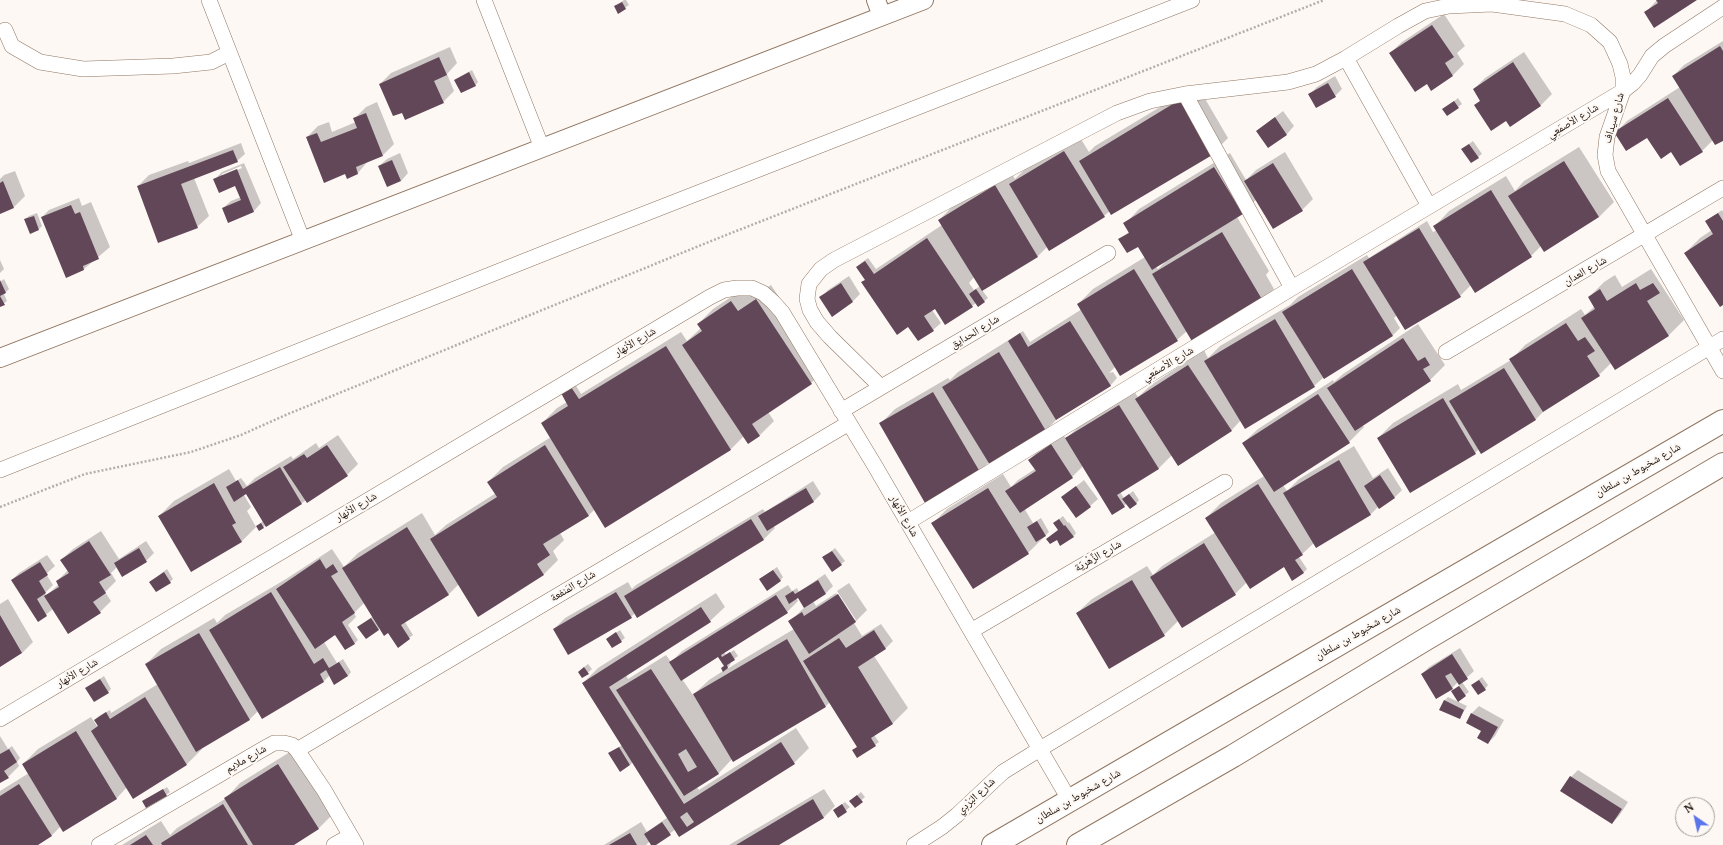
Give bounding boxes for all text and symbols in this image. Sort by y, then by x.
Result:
street label: شارع سيداف [1601,91,1627,145]
street label: شارع الأصمَعِي [1545,101,1601,141]
street label: شارع العدان [1561,253,1609,289]
street label: شارع الحدايق [948,312,1002,352]
street label: شارع الأنهار [612,324,658,360]
street label: شارع الأصمَعِي [1140,344,1196,384]
street label: شارع شخبوط بن سلطان [1593,440,1683,500]
street label: شارع الأنهار [333,489,379,525]
street label: شارع الأنهار [887,493,921,539]
street label: شارع الزَّهْريّة [1072,537,1124,575]
street label: شارع المَنفعة [548,567,598,605]
street label: شارع شخبوط بن سلطان [1313,603,1403,663]
street label: شارع الأنهار [54,655,100,691]
street label: شارع ملايم [223,742,269,776]
street label: شارع شخبوط بن سلطان [1033,766,1123,826]
street label: شارع البَرْدِي [954,775,998,817]
north arrow [1675,797,1715,837]
text: N [1681,799,1696,816]

